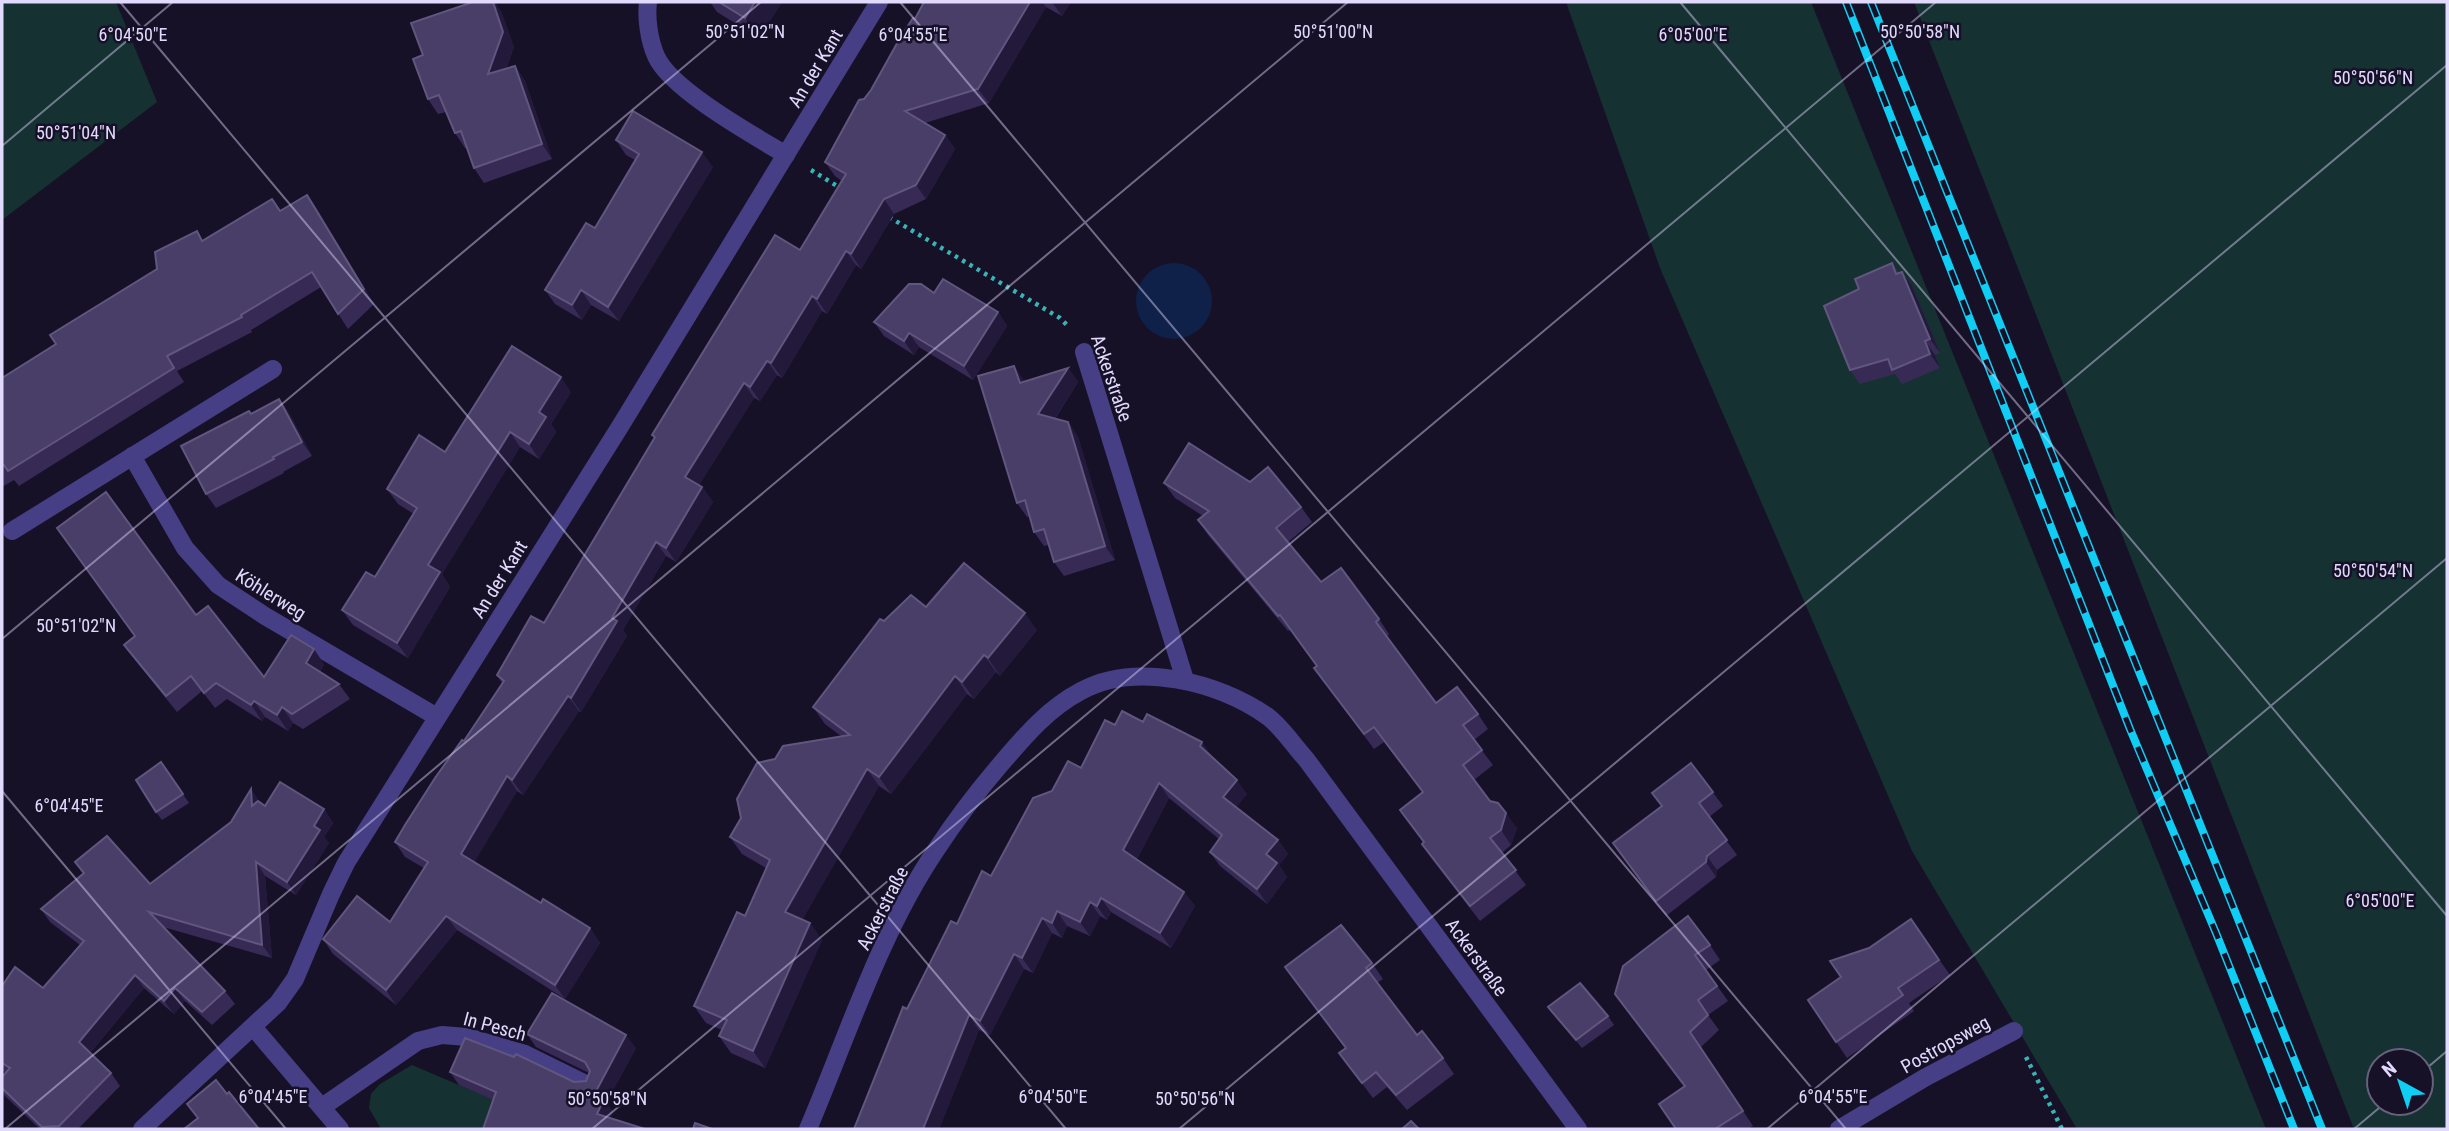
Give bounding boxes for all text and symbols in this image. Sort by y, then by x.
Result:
text: 50°51'02"N [705,21,785,42]
text: 50°51'00"N [1293,21,1373,42]
text: 50°50'58"N [1880,21,1960,42]
text: 6°04'50"E [98,24,168,45]
text: 6°04'55"E [878,24,948,45]
text: 6°05'00"E [1658,24,1728,45]
street label: An der Kant [783,25,848,112]
text: 50°50'56"N [2333,67,2413,88]
text: 50°51'04"N [36,122,116,143]
street label: Ackerstraße [1086,332,1137,425]
street label: An der Kant [467,536,532,622]
text: 50°50'54"N [2333,560,2413,581]
street label: Köhlerweg [231,564,310,625]
text: 50°51'02"N [36,615,116,636]
text: 6°04'45"E [34,795,104,816]
street label: Ackerstraße [852,863,913,954]
text: 6°05'00"E [2345,890,2415,911]
street label: Ackerstraße [1441,914,1513,1001]
street label: In Pesch [461,1007,529,1046]
street label: Postropsweg [1897,1011,1994,1078]
north arrow [2365,1047,2435,1117]
text: N [2378,1057,2401,1082]
text: 6°04'45"E [238,1086,308,1107]
text: 6°04'50"E [1018,1086,1088,1107]
text: 6°04'55"E [1798,1086,1868,1107]
text: 50°50'58"N [567,1088,647,1109]
text: 50°50'56"N [1155,1088,1235,1109]

